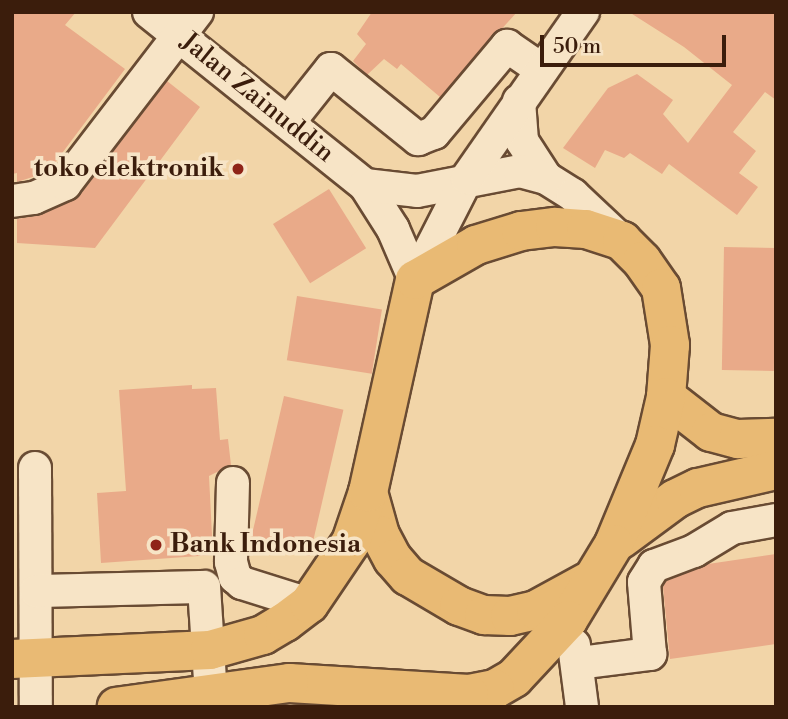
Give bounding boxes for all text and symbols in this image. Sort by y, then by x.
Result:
scale bar [543,21,728,65]
street label: Jalan Zainuddin [174,27,340,169]
text: 50 m [553,34,601,60]
place label: toko elektronik [34,153,224,185]
marker: toko elektronik [230,161,246,177]
place label: Bank Indonesia [170,529,361,561]
marker: Bank Indonesia [148,537,164,553]

